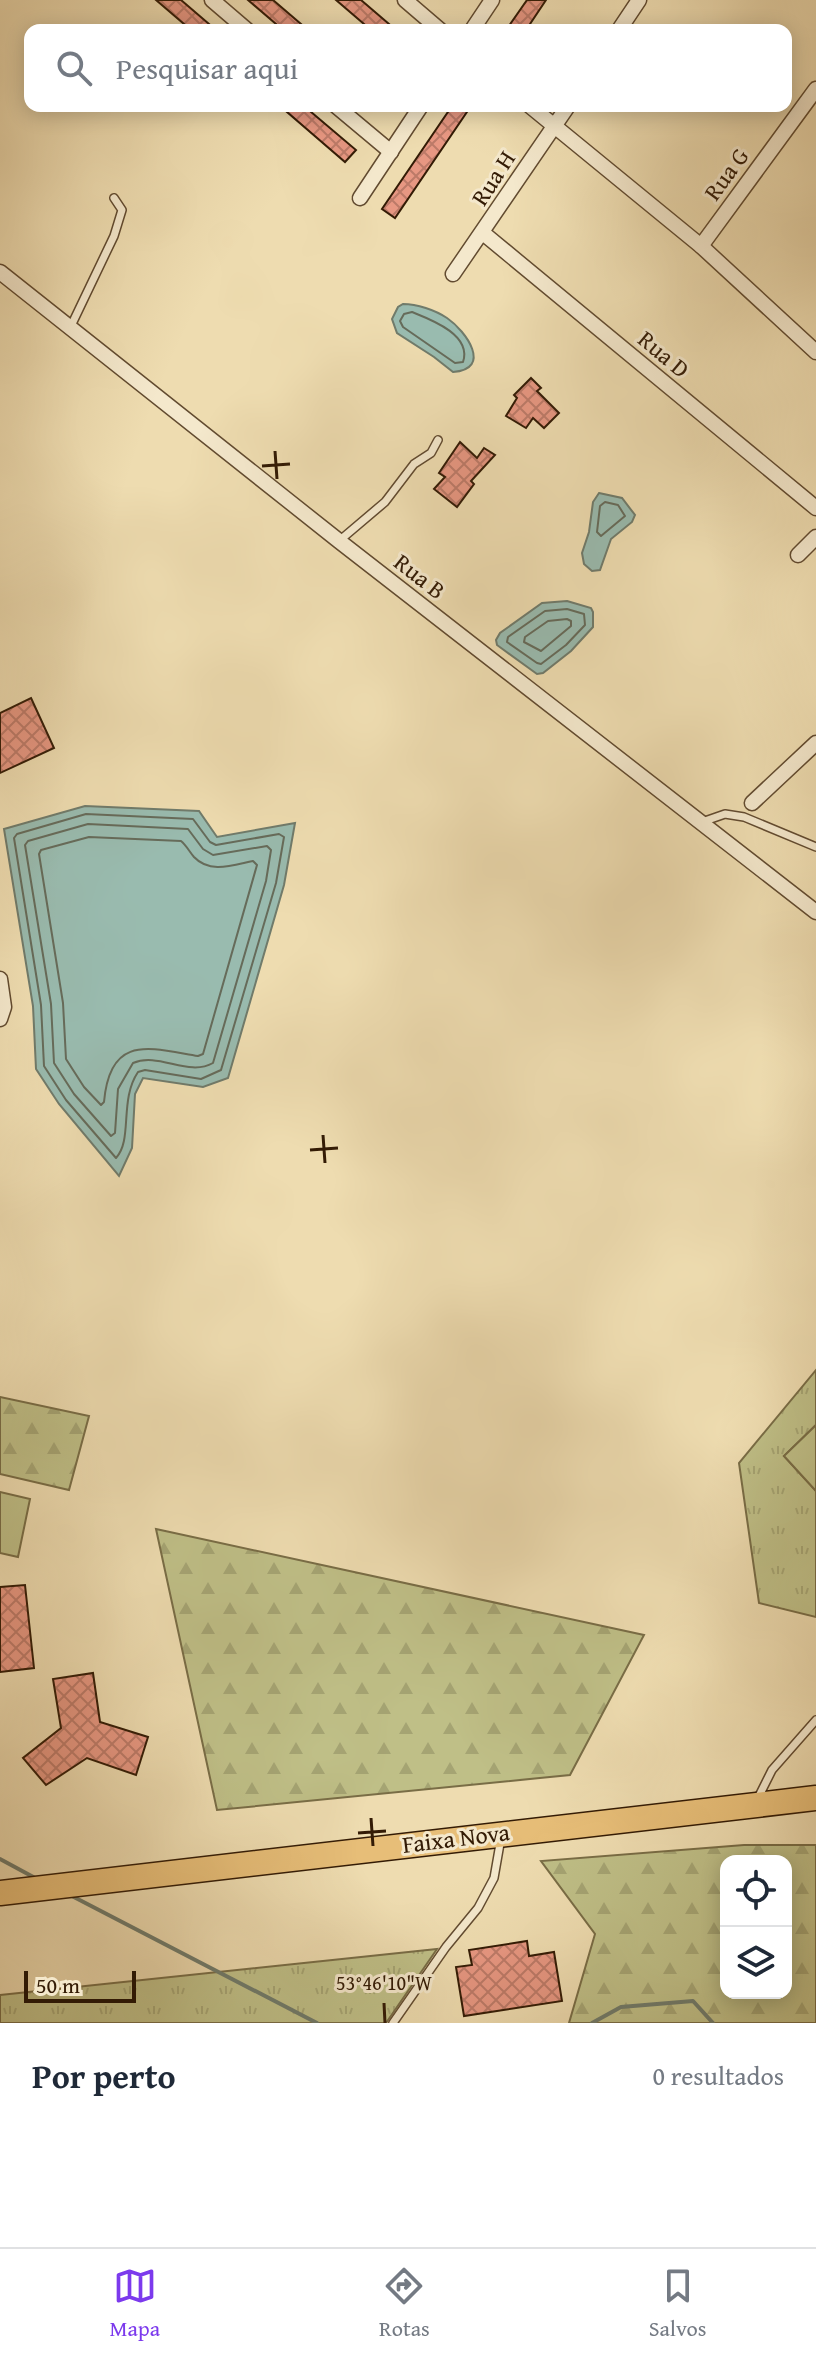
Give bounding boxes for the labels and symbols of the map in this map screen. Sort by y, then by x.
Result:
street label: Rua G [695,140,757,208]
street label: Rua H [462,144,524,212]
street label: Rua D [631,322,697,386]
street label: Rua B [387,545,453,607]
street label: Faixa Nova [400,1814,512,1862]
scale bar [24,1967,136,2003]
text: 53°46'10"W [336,1968,432,1997]

